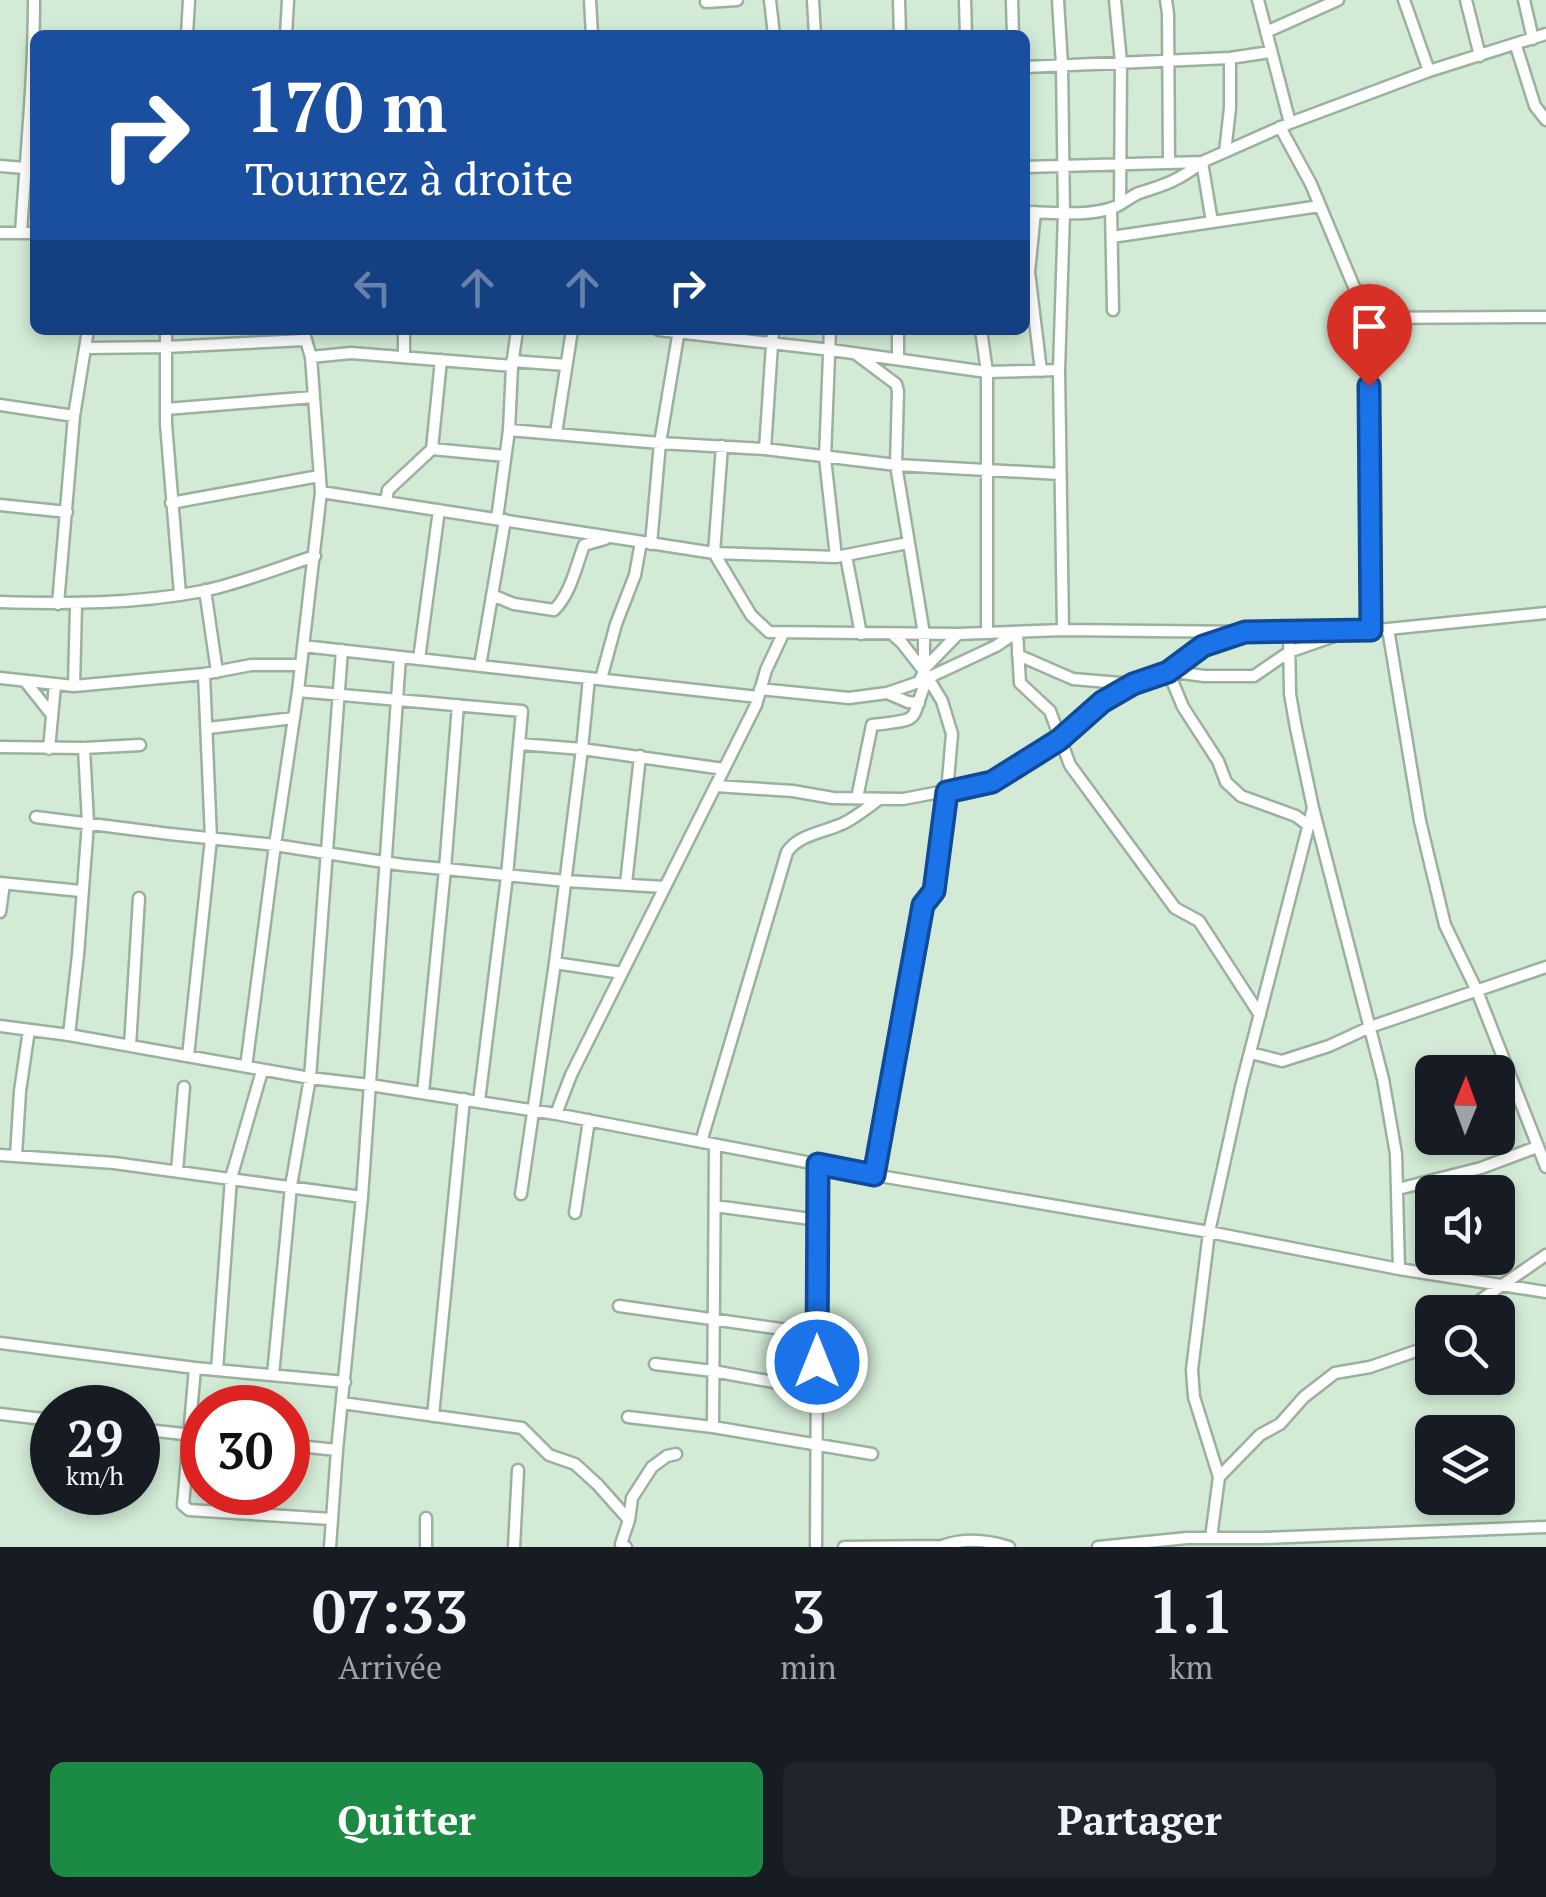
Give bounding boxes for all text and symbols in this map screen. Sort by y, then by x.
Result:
text: 170 m [245,59,447,152]
icon: right [80,70,210,200]
text: Tournez à droite [245,148,573,208]
icon: left [345,260,400,315]
icon: ahead [450,260,505,315]
icon: ahead [555,260,610,315]
icon: right [660,260,715,315]
pin [1327,284,1412,387]
icon: arrive [1342,299,1397,354]
north arrow [1415,1055,1515,1155]
map controls [1415,1055,1515,1515]
button: sound [1415,1175,1515,1275]
button: search [1415,1295,1515,1395]
position arrow [765,1310,869,1414]
speed limit sign: 30 [180,1385,310,1515]
text: 29 [67,1405,123,1471]
button: layers [1415,1415,1515,1515]
text: km/h [66,1459,124,1492]
text: 07:33 [312,1571,468,1650]
text: 3 [791,1571,825,1650]
text: 1.1 [1148,1571,1234,1650]
text: Arrivée [338,1646,442,1688]
text: min [780,1646,836,1688]
text: km [1169,1646,1213,1688]
button: Quitter [50,1762,763,1877]
button: Partager [783,1762,1496,1877]

